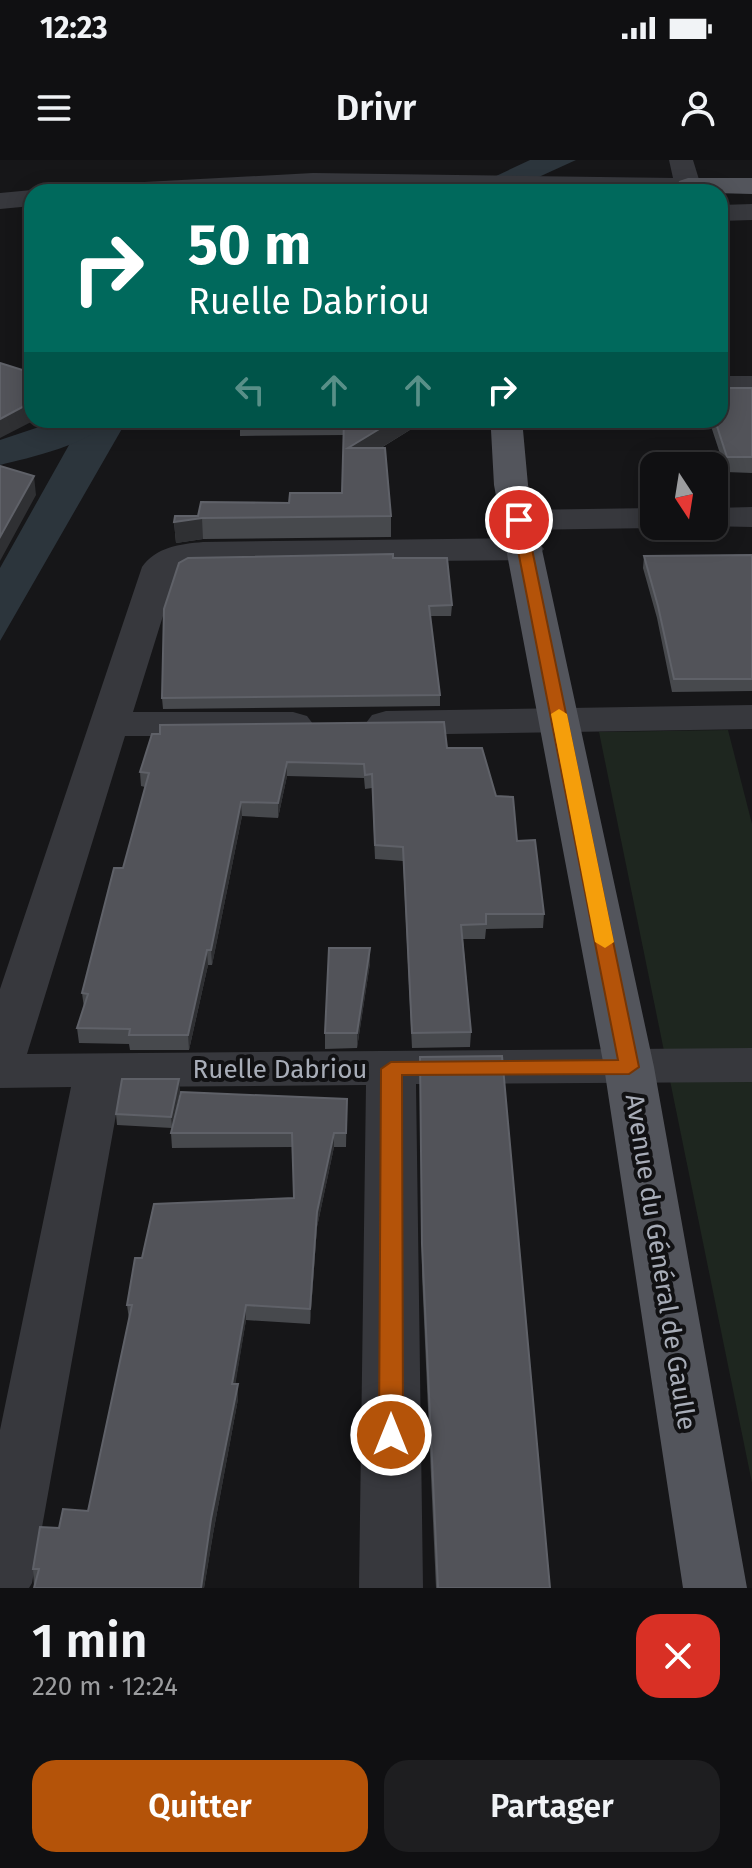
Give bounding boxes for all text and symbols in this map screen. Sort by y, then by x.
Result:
text: 12:23 [40,10,108,46]
icon: menu [32,86,76,130]
text: Drivr [336,86,416,130]
icon: person [676,86,720,130]
text: 50 m [188,212,311,279]
icon: right [56,216,160,320]
text: Ruelle Dabriou [188,280,430,324]
icon: left [228,368,272,412]
icon: ahead [312,368,356,412]
icon: ahead [396,368,440,412]
icon: right [480,368,524,412]
north arrow [640,452,728,540]
map controls [640,452,728,540]
pin [485,486,553,554]
icon: arrive [497,498,541,542]
street label: Ruelle Dabriou [193,1054,367,1085]
street label: Avenue du Général de Gaulle [619,1092,702,1432]
position arrow [349,1393,433,1477]
text: 1 min [32,1612,148,1670]
button: close [636,1614,720,1698]
text: 220 m · 12:24 [32,1671,178,1702]
button: Quitter [32,1760,368,1852]
button: Partager [384,1760,720,1852]

